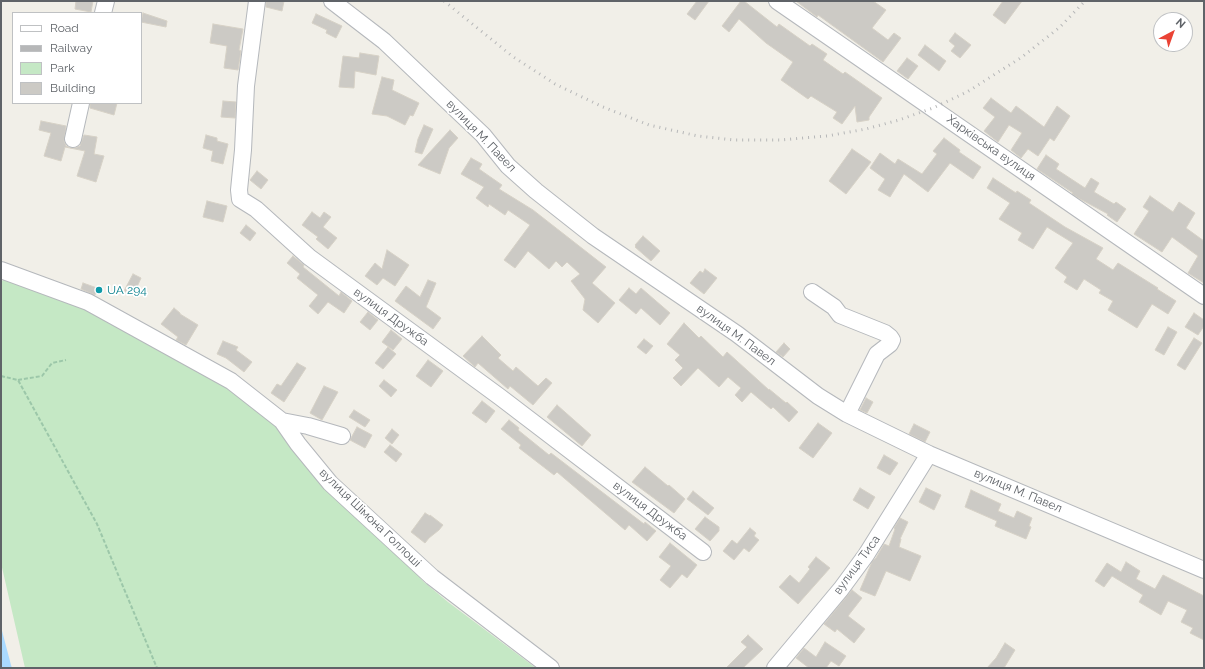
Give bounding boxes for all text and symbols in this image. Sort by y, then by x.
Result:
legend [12,12,142,104]
north arrow [1153,12,1193,52]
text: N [1173,16,1188,31]
text: Road [50,21,79,35]
text: Railway [50,41,92,55]
text: Park [50,61,75,75]
text: Building [50,81,96,95]
street label: вулиця М. Павел [443,97,519,175]
street label: Харківська вулиця [944,112,1038,184]
place label: UA 294 [107,283,147,297]
marker: UA 294 [94,285,104,295]
street label: вулиця Дружба [351,285,431,349]
street label: вулиця М. Павел [694,301,778,369]
street label: вулиця Шімона Голлоші [316,466,424,570]
street label: вулиця М. Павел [972,466,1064,516]
street label: вулиця Дружба [610,478,690,544]
street label: вулиця Тиса [831,533,883,597]

